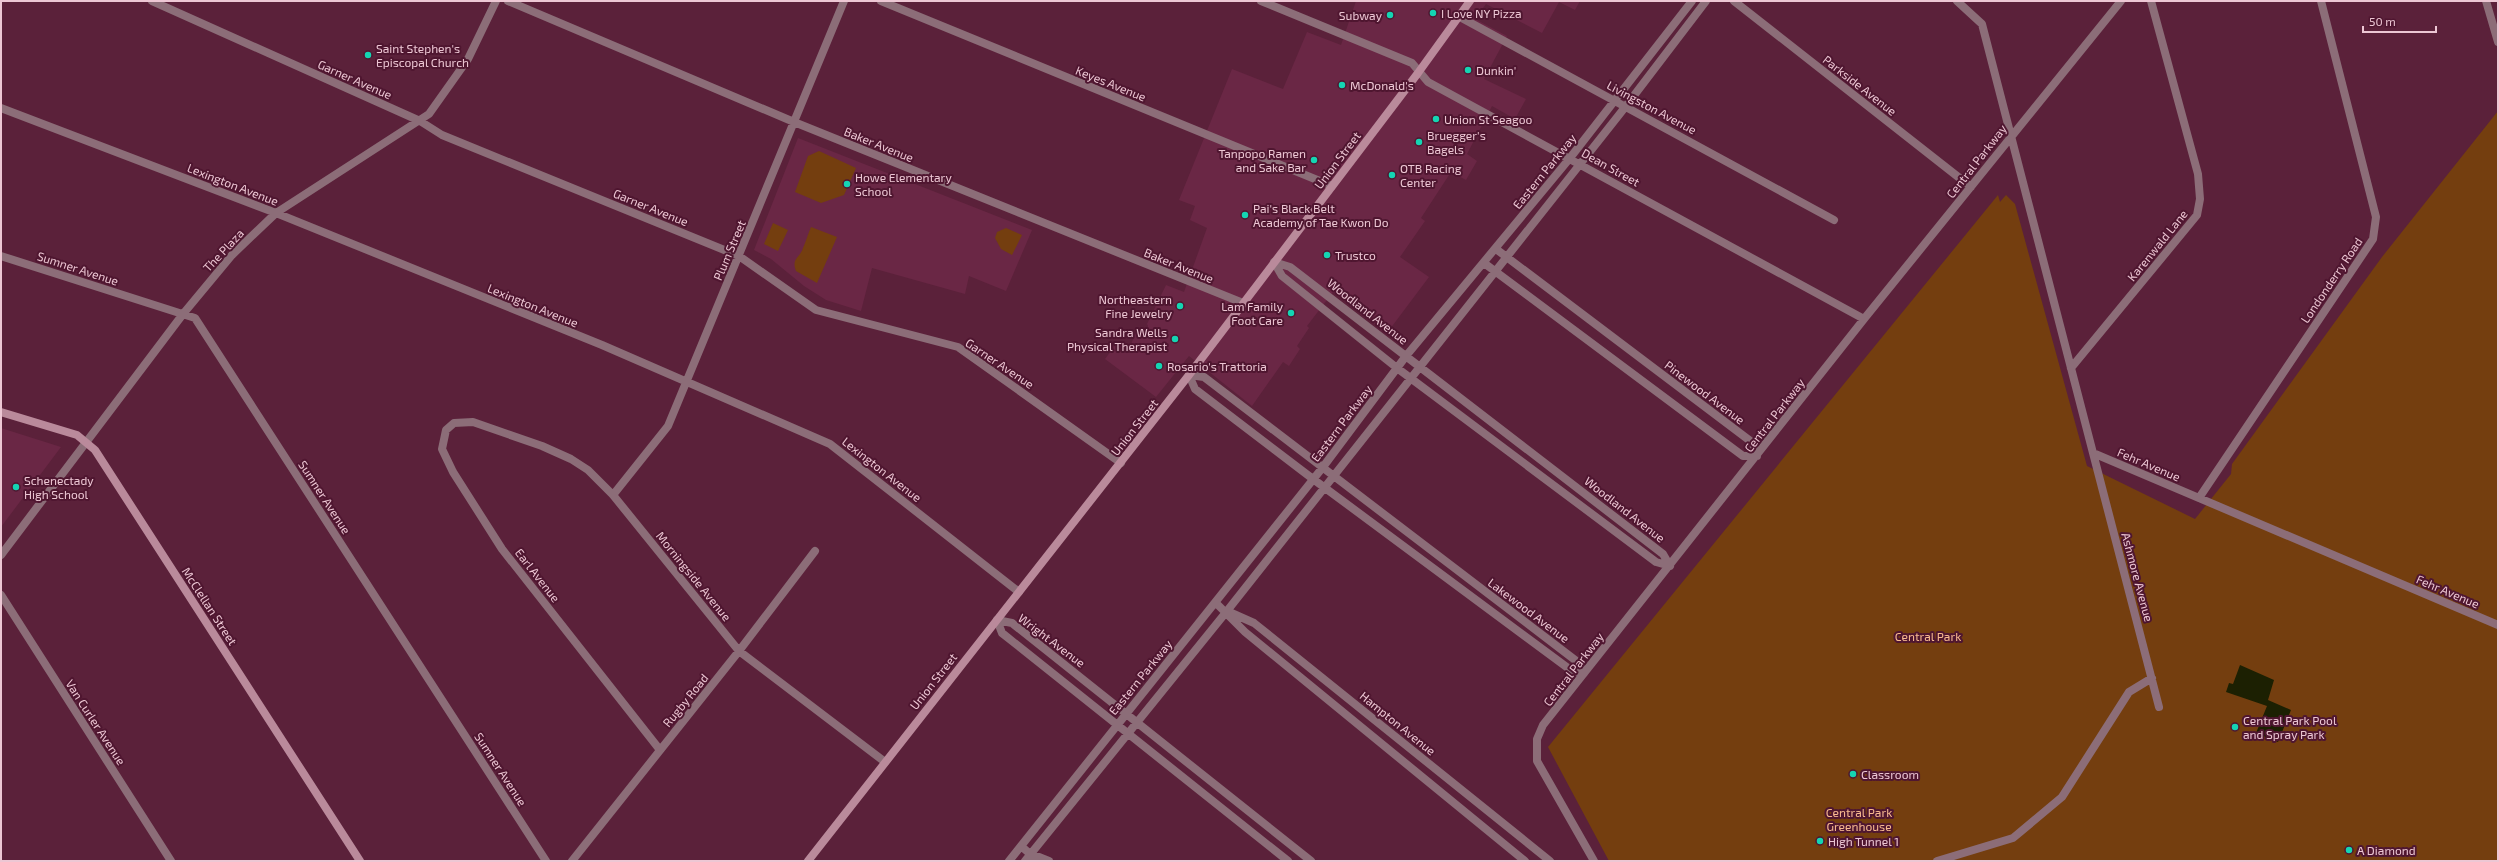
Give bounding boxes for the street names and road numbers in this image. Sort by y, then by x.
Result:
street label: Parkside Avenue [1820,52,1900,118]
street label: Garner Avenue [316,56,394,102]
street label: Keyes Avenue [1074,63,1148,103]
street label: Livingston Avenue [1605,78,1699,136]
street label: Central Parkway [1943,121,2009,201]
street label: Baker Avenue [842,124,916,164]
street label: Union Street [1311,128,1363,191]
street label: Eastern Parkway [1510,130,1579,211]
street label: Dean Street [1580,145,1643,189]
street label: Lexington Avenue [185,160,281,208]
street label: Garner Avenue [612,186,690,228]
street label: Karenwald Lane [2124,207,2190,283]
street label: Plum Street [710,217,748,282]
street label: The Plaza [200,226,246,274]
street label: Londonderry Road [2297,235,2365,325]
street label: Baker Avenue [1142,245,1216,285]
street label: Sumner Avenue [36,248,120,288]
street label: Woodland Avenue [1325,275,1411,347]
street label: Lexington Avenue [486,280,580,330]
street label: Garner Avenue [963,335,1037,391]
street label: Pinewood Avenue [1662,357,1748,427]
street label: Central Parkway [1741,375,1807,455]
street label: Eastern Parkway [1308,381,1375,464]
street label: Union Street [1108,396,1161,458]
street label: Lexington Avenue [840,434,924,504]
street label: Fehr Avenue [2115,444,2183,484]
street label: Sumner Avenue [296,458,354,536]
street label: Woodland Avenue [1582,473,1668,545]
street label: Morningside Avenue [654,529,734,623]
street label: Ashmore Avenue [2119,531,2157,623]
street label: Earl Avenue [513,545,563,605]
street label: McClellan Street [180,564,241,648]
street label: Fehr Avenue [2414,571,2482,611]
street label: Lakewood Avenue [1486,575,1572,645]
street label: Wright Avenue [1016,610,1088,670]
street label: Central Parkway [1540,629,1606,709]
street label: Eastern Parkway [1106,636,1175,717]
street label: Union Street [907,650,960,712]
street label: Rugby Road [659,671,711,729]
street label: Van Curler Avenue [63,677,129,767]
street label: Hampton Avenue [1357,688,1439,758]
street label: Sumner Avenue [472,730,530,808]

